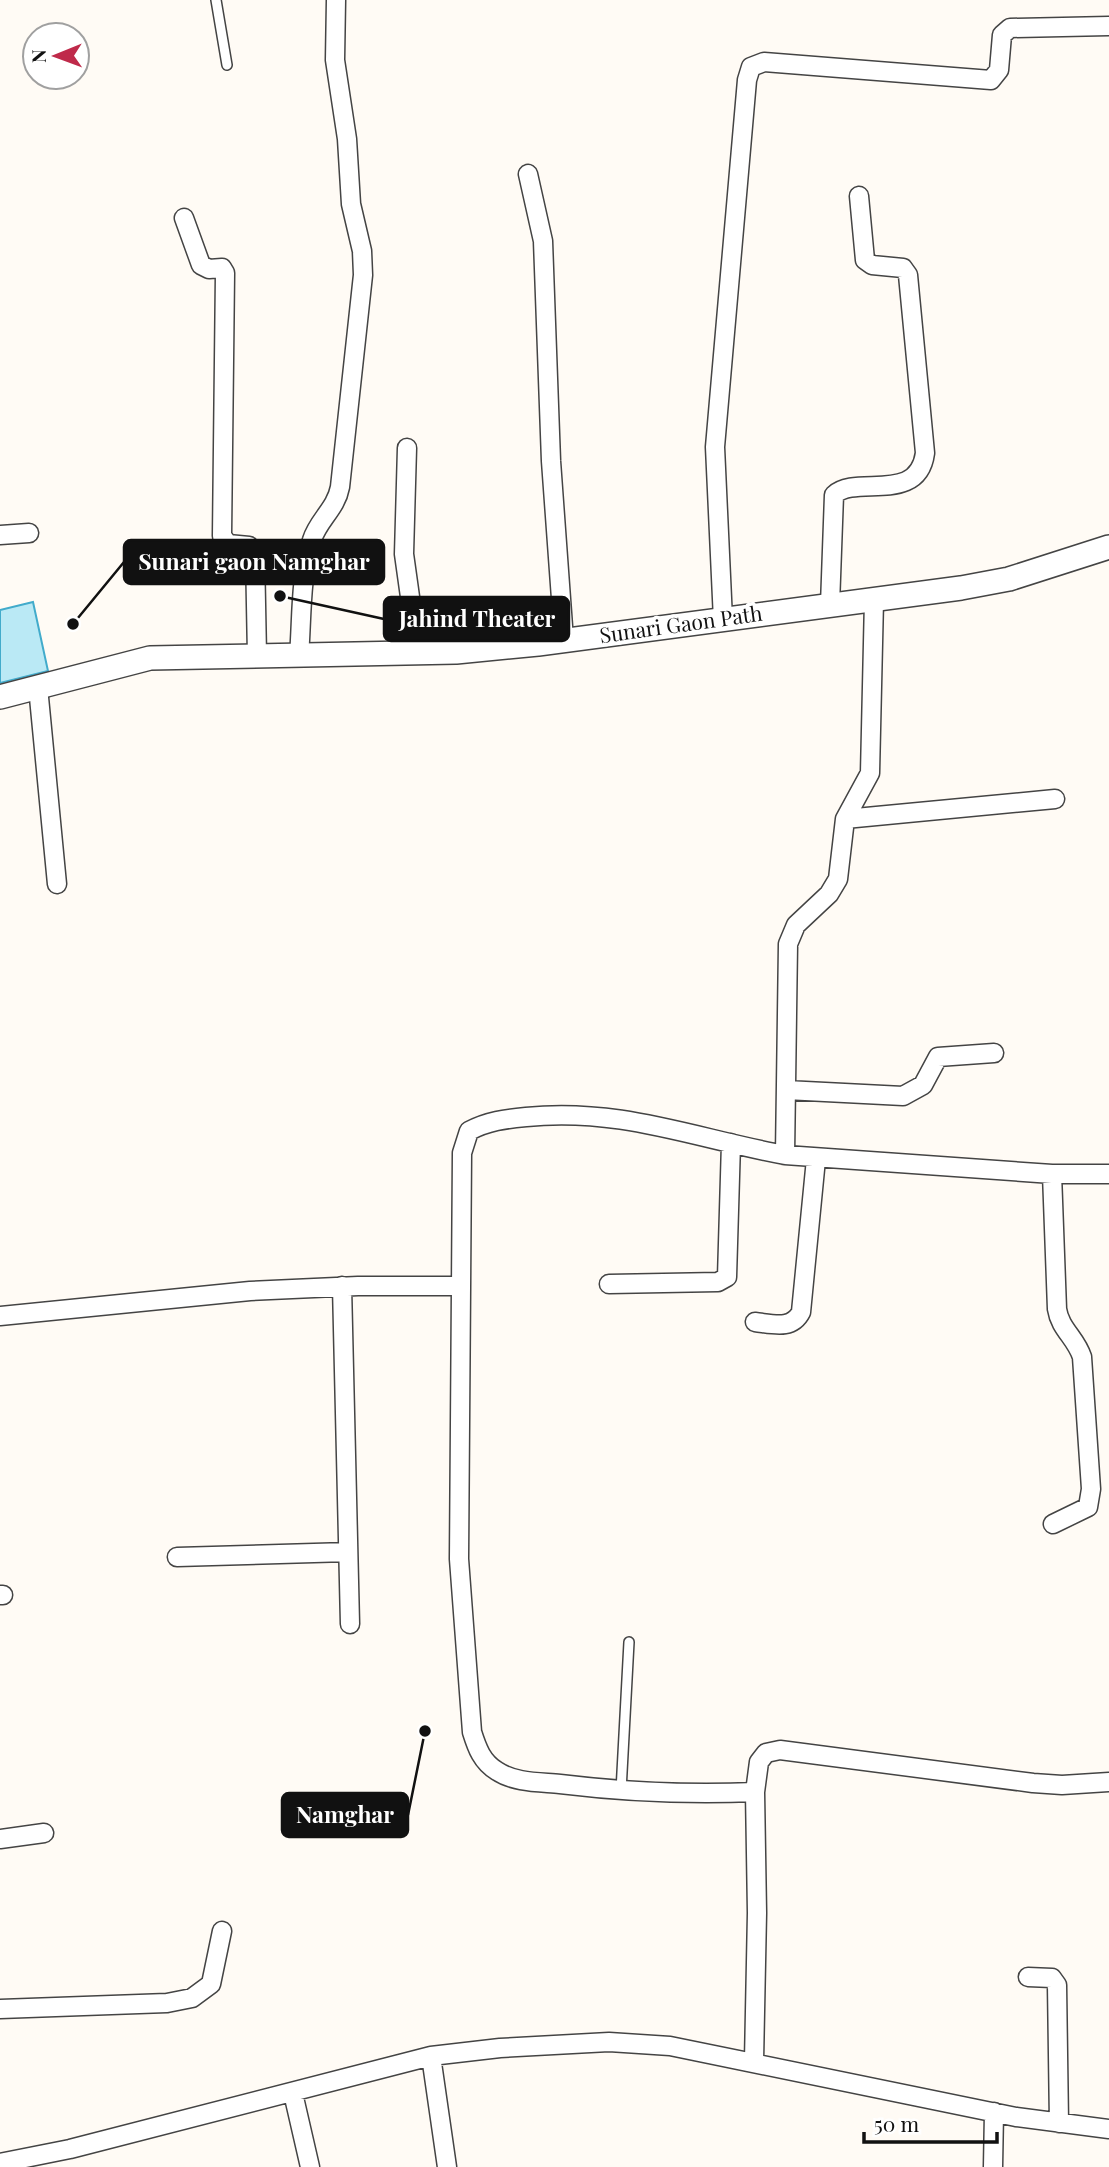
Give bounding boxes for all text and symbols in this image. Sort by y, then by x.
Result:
north arrow [21,21,91,91]
text: N [25,49,51,63]
callout: Sunari gaon Namghar [124,540,384,584]
text: Sunari gaon Namghar [138,545,370,576]
callout: Jahind Theater [384,597,569,641]
street label: Sunari Gaon Path [598,598,765,648]
text: Jahind Theater [398,602,556,633]
callout: Namghar [282,1793,408,1837]
text: Namghar [296,1798,394,1829]
scale bar [864,2100,997,2144]
text: 50 m [874,2109,920,2137]

